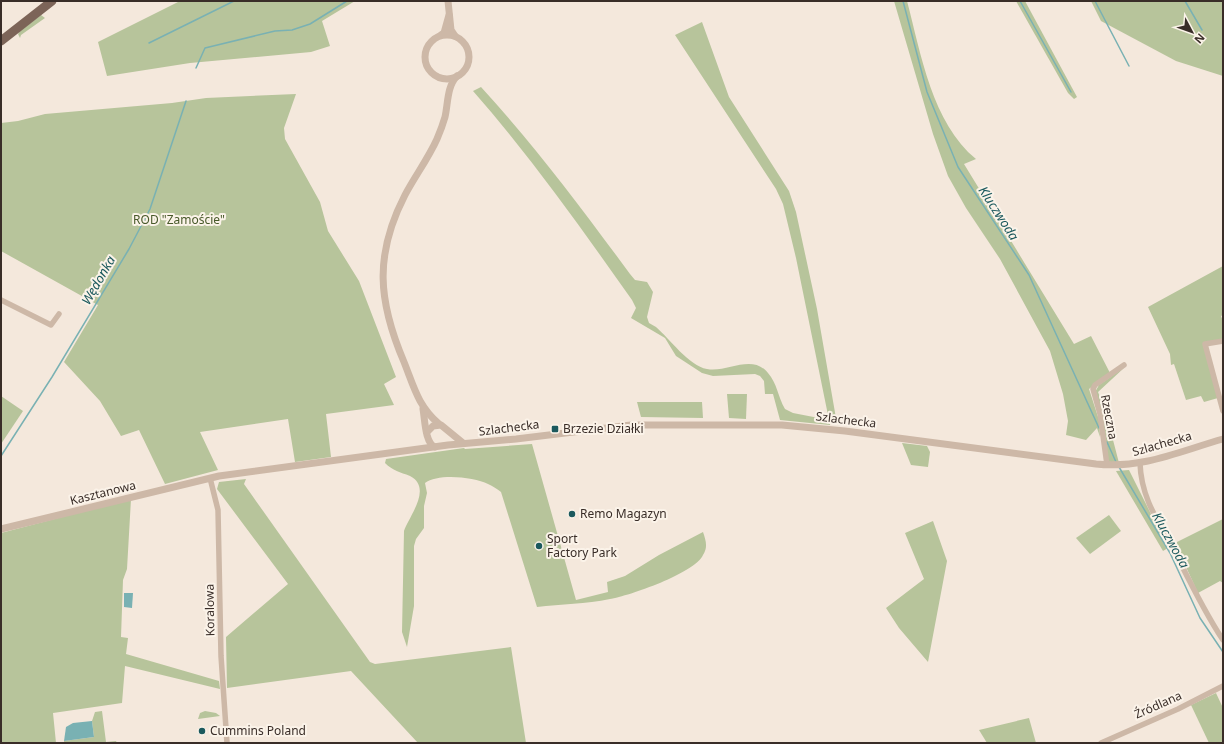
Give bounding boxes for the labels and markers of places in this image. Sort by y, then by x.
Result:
place label: Brzezie Działki [563,420,644,437]
marker: Brzezie Działki [550,424,560,434]
place label: Remo Magazyn [580,505,667,522]
marker: Remo Magazyn [567,509,577,519]
place label: Sport Factory Park [547,530,617,561]
marker: Sport Factory Park [534,541,544,551]
place label: Cummins Poland [210,722,306,739]
marker: Cummins Poland [197,726,207,736]

